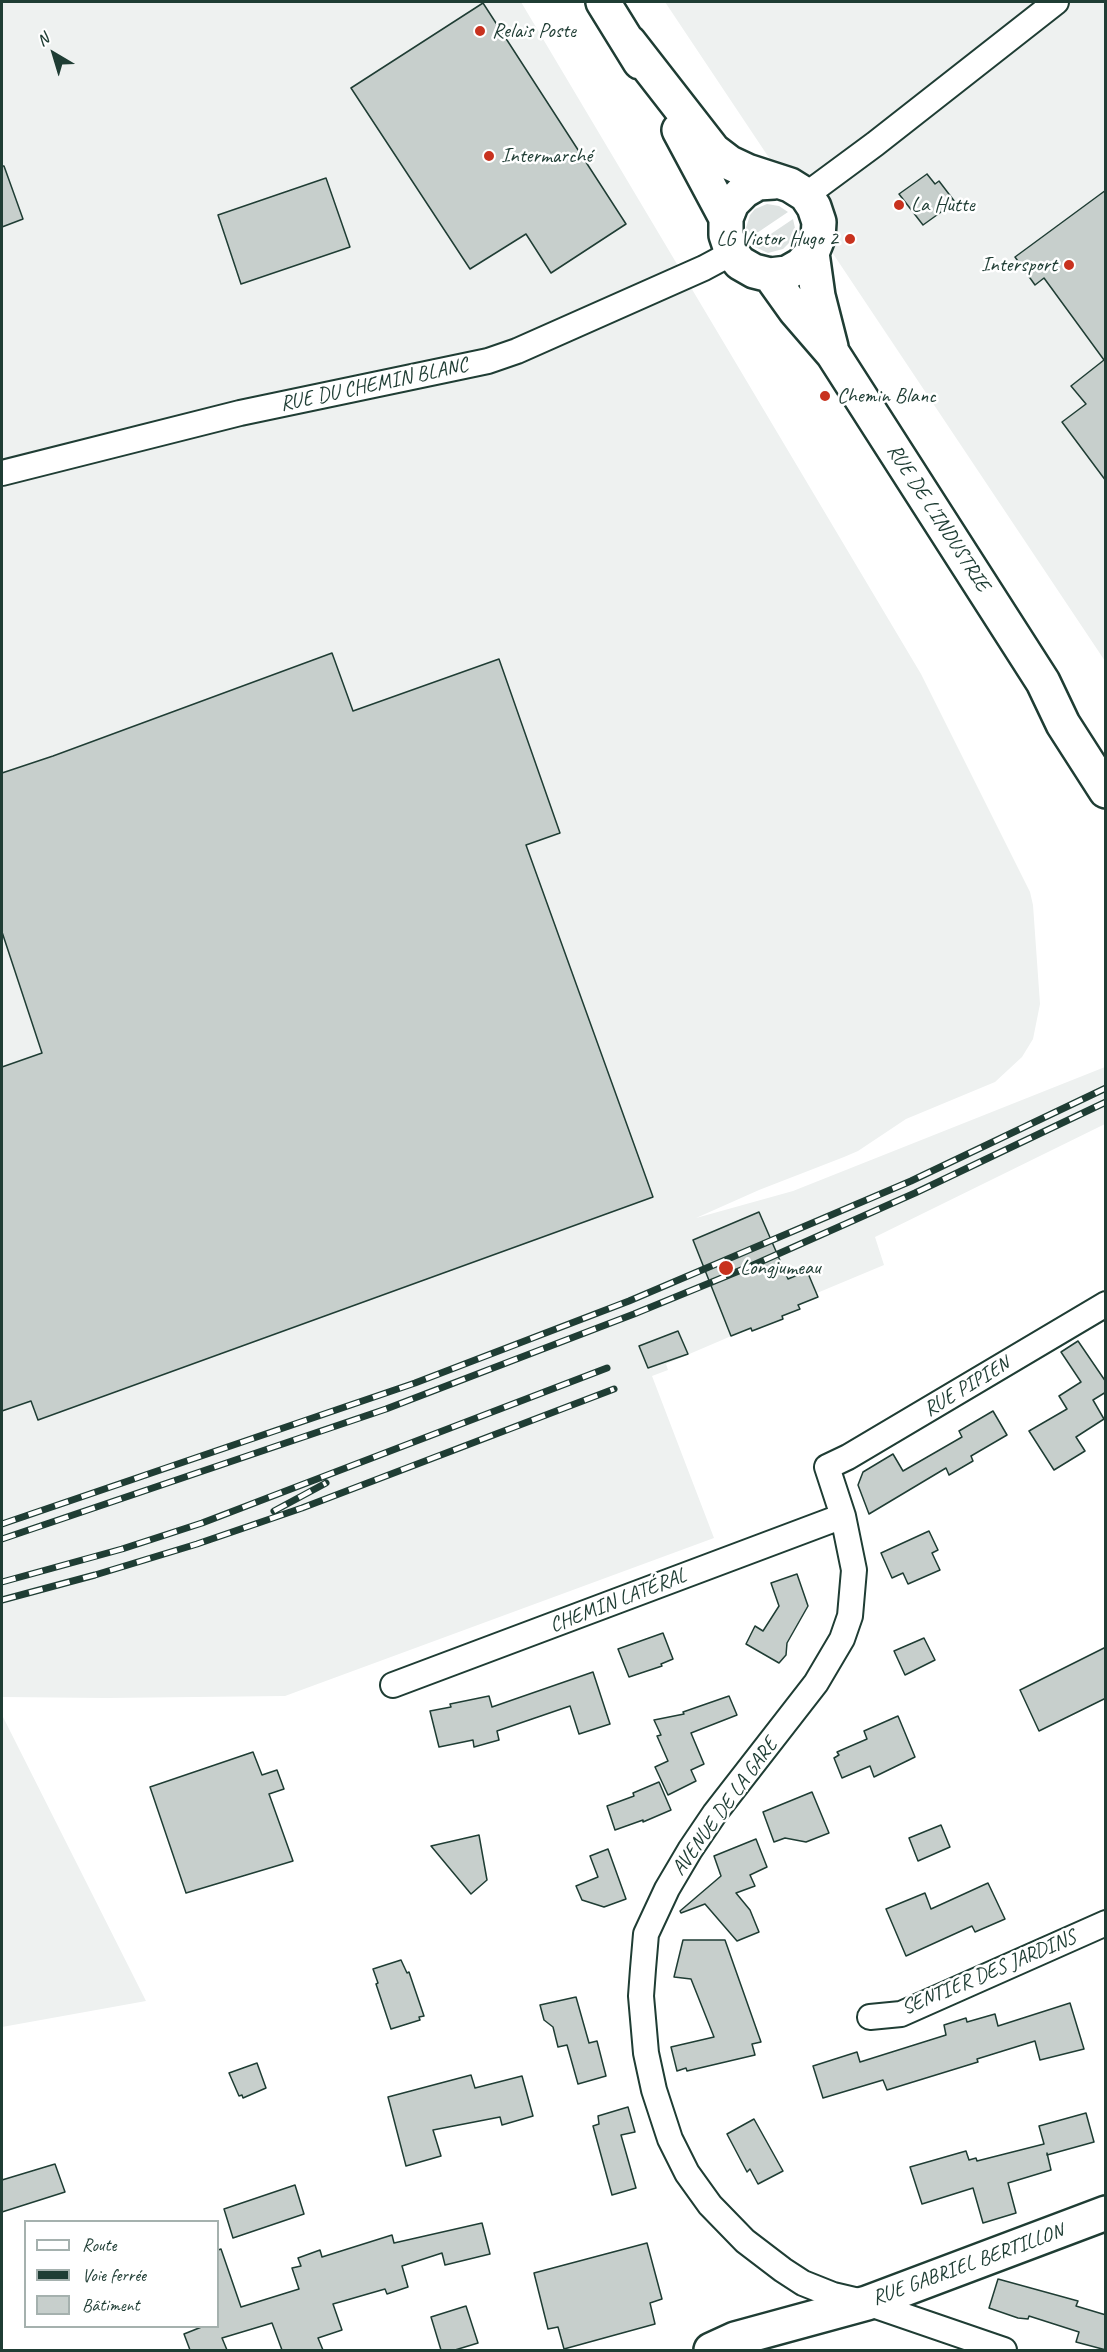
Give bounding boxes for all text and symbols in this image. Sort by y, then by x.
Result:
place label: Relais Poste [492,18,576,44]
north arrow [24,24,84,84]
marker: Relais Poste [473,24,487,38]
text: N [33,29,53,51]
place label: Intermarché [501,143,592,169]
marker: Intermarché [482,149,496,163]
place label: La Hutte [911,192,975,218]
marker: La Hutte [892,198,906,212]
place label: LG Victor Hugo 2 [716,226,838,252]
marker: LG Victor Hugo 2 [843,232,857,246]
place label: Intersport [981,252,1057,278]
marker: Intersport [1062,258,1076,272]
street label: RUE DU CHEMIN BLANC [278,353,470,417]
place label: Chemin Blanc [837,383,936,409]
marker: Chemin Blanc [818,389,832,403]
street label: RUE DE L'INDUSTRIE [881,440,995,596]
place label: Longjumeau [740,1255,821,1281]
marker: Longjumeau [717,1259,735,1277]
street label: RUE PIPIEN [919,1351,1015,1423]
street label: CHEMIN LATÉRAL [546,1563,690,1639]
street label: AVENUE DE LA GARE [667,1733,783,1881]
street label: SENTIER DES JARDINS [898,1925,1080,2021]
street label: RUE GABRIEL BERTILLON [869,2219,1067,2311]
legend [24,2220,219,2328]
text: Route [82,2234,116,2256]
text: Voie ferrée [82,2264,146,2286]
text: Bâtiment [82,2294,140,2316]

